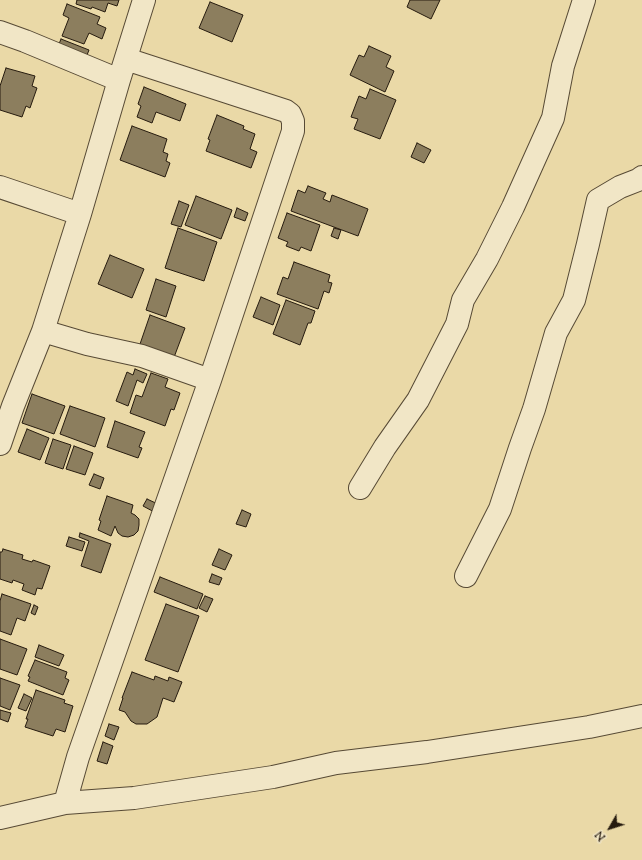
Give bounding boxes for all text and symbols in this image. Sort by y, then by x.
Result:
north arrow [590,808,630,848]
text: N [592,827,610,844]

